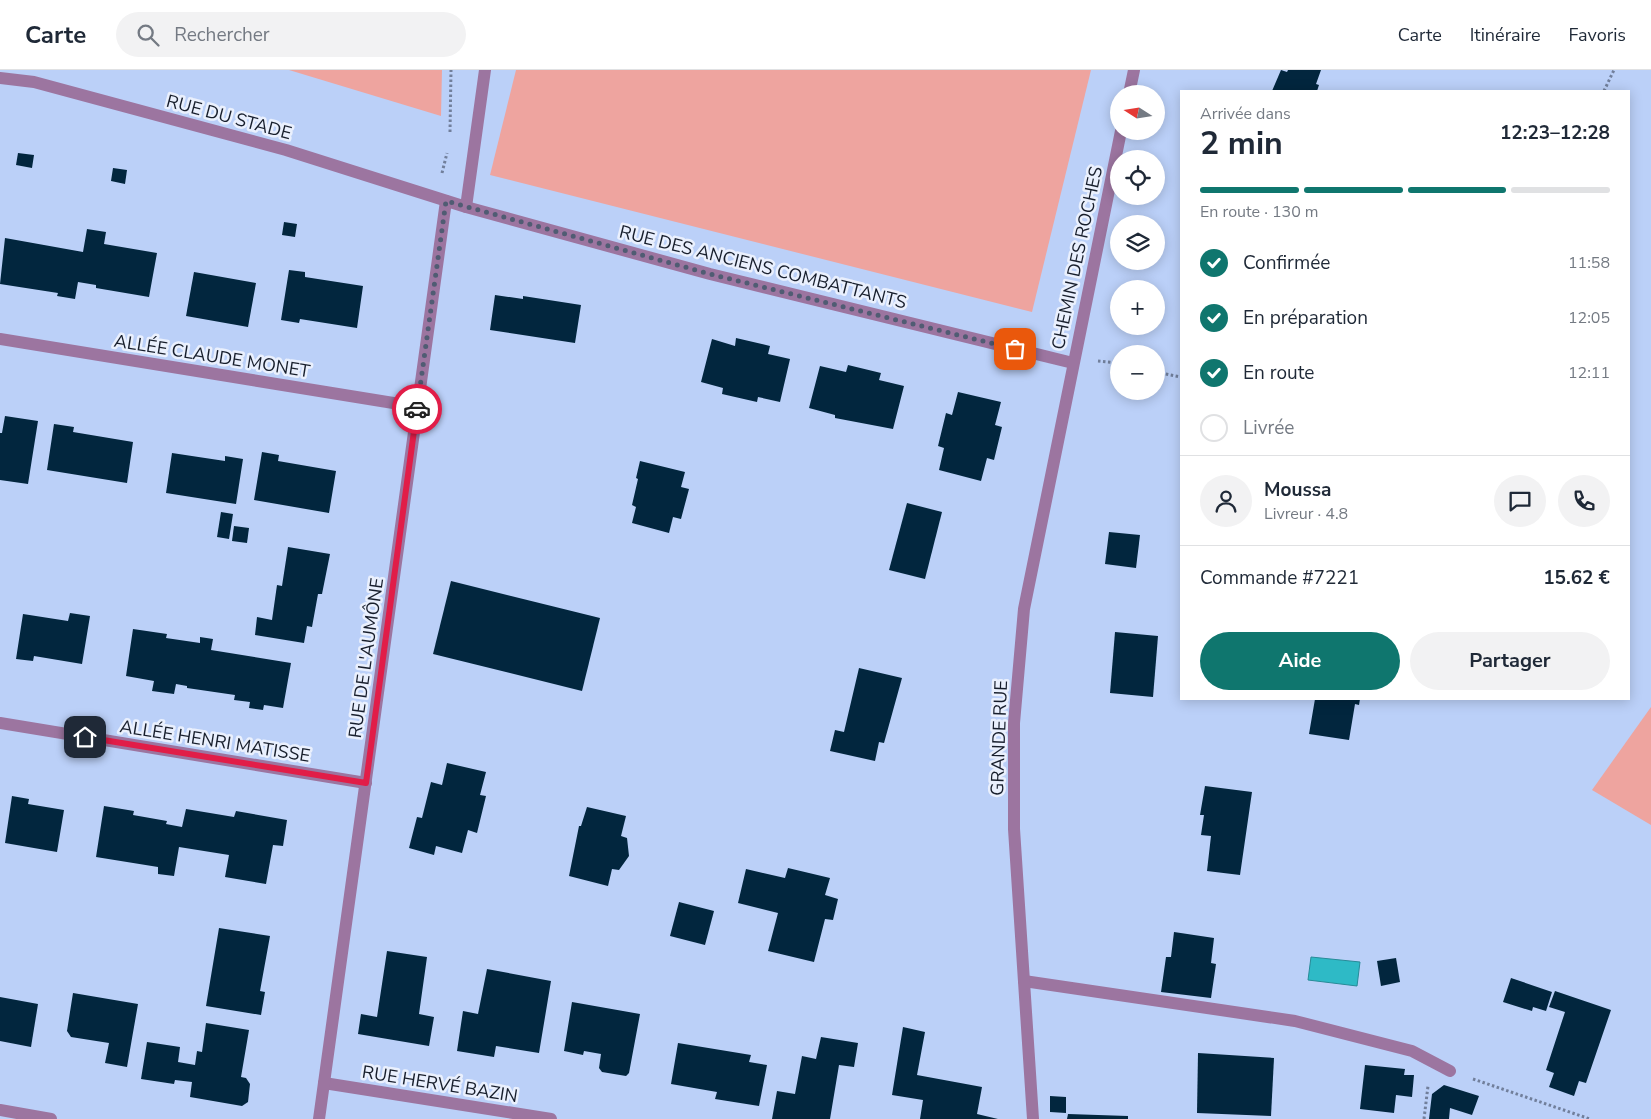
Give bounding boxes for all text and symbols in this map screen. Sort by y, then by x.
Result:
search box [116,12,466,57]
text: Carte [25,19,86,51]
icon: search [134,21,162,49]
text: Rechercher [174,22,270,48]
text: Carte [1398,23,1442,47]
text: Itinéraire [1470,23,1541,47]
text: Favoris [1569,23,1626,47]
north arrow [1110,85,1165,140]
map controls [1110,85,1165,400]
street label: RUE DU STADE [164,89,294,145]
text: Arrivée dans [1200,103,1291,125]
text: 12:23–12:28 [1500,120,1610,146]
text: 2 min [1200,122,1283,165]
button: locate [1110,150,1165,205]
street label: CHEMIN DES ROCHES [1046,164,1108,352]
text: En route · 130 m [1200,201,1319,223]
button: layers [1110,215,1165,270]
street label: RUE DES ANCIENS COMBATTANTS [617,220,909,314]
icon: check [1200,249,1228,277]
text: Confirmée [1243,250,1330,276]
text: 11:58 [1568,252,1610,274]
button: + [1110,280,1165,335]
icon: check [1200,304,1228,332]
text: En préparation [1243,305,1368,331]
text: 12:05 [1568,307,1610,329]
pin [994,328,1036,370]
street label: ALLÉE CLAUDE MONET [112,329,312,383]
icon: bag [1001,335,1029,363]
button: − [1110,345,1165,400]
icon: check [1200,359,1228,387]
text: En route [1243,360,1314,386]
text: 12:11 [1568,362,1610,384]
courier [392,384,442,434]
icon: car [403,395,431,423]
text: Livrée [1243,415,1294,441]
button: person [1200,475,1252,527]
button: chat [1494,475,1546,527]
button: phone [1558,475,1610,527]
text: Moussa [1264,477,1331,503]
text: Livreur · 4.8 [1264,503,1348,525]
text: Commande #7221 [1200,565,1359,591]
text: 15.62 € [1543,565,1610,591]
street label: RUE DE L'AUMÔNE [343,576,389,740]
button: Aide [1200,632,1400,690]
button: Partager [1410,632,1610,690]
street label: GRANDE RUE [985,680,1013,796]
street label: ALLÉE HENRI MATISSE [118,714,312,768]
pin [64,716,106,758]
icon: home [71,723,99,751]
street label: RUE HERVÉ BAZIN [360,1060,520,1108]

